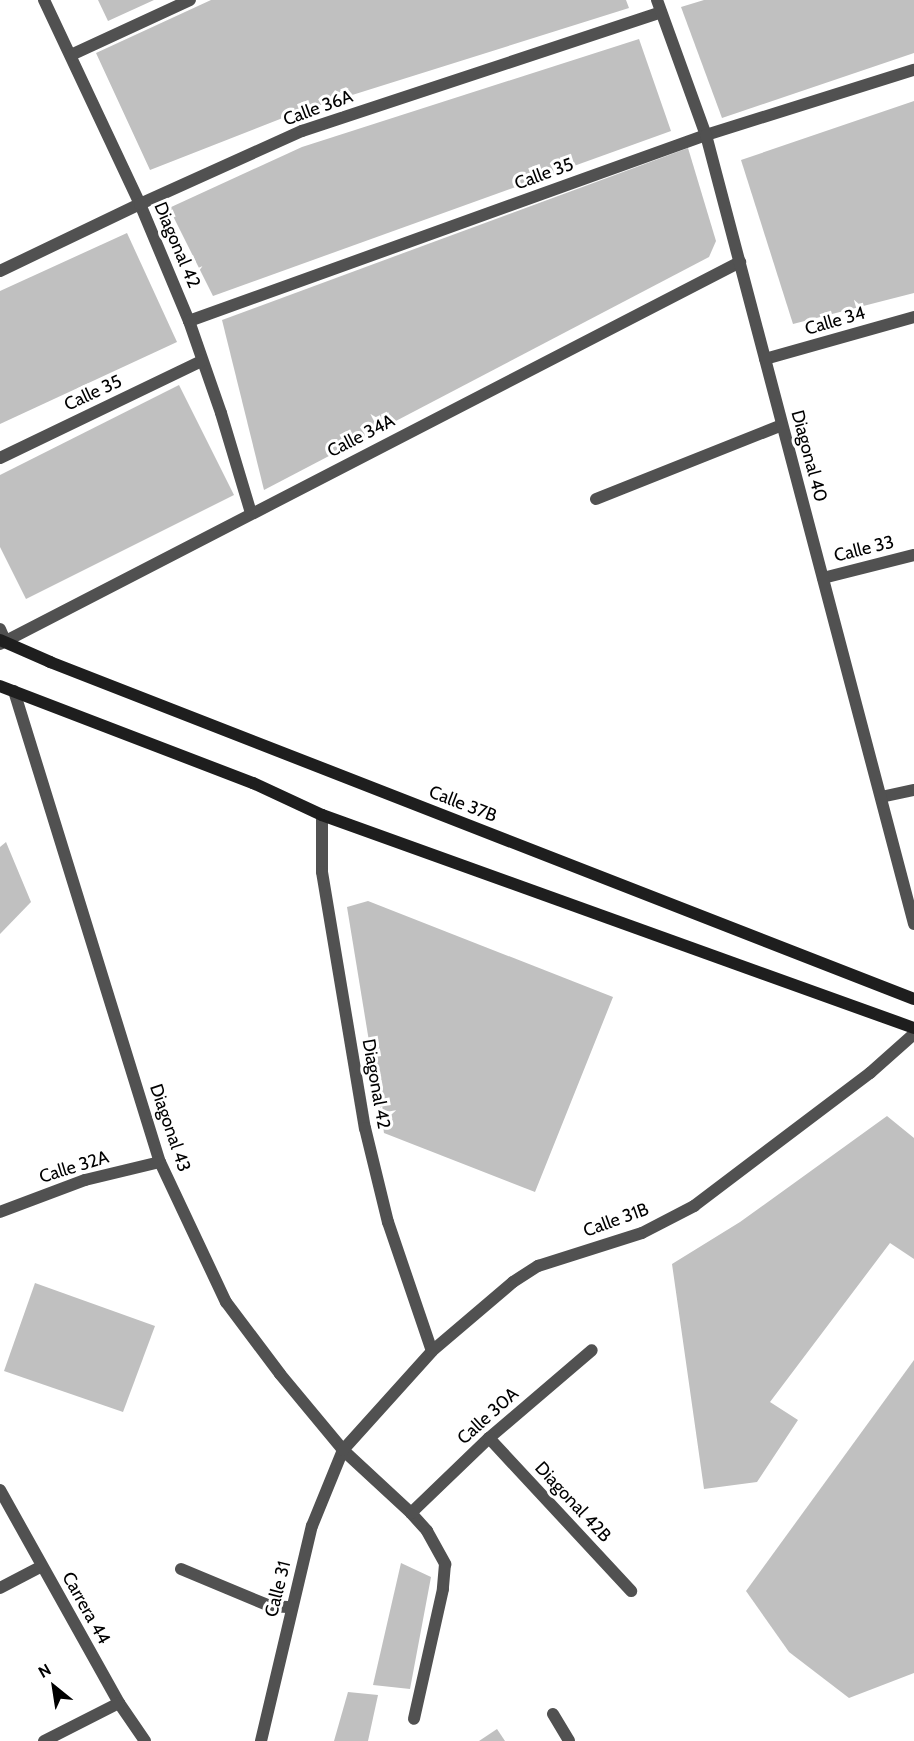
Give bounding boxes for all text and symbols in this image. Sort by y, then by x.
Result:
street label: Calle 36A [280,85,356,131]
street label: Calle 35 [512,153,576,195]
street label: Diagonal 42 [149,199,205,291]
street label: Calle 34 [802,302,868,340]
street label: Calle 35 [61,370,125,416]
street label: Diagonal 40 [786,408,832,504]
street label: Calle 34A [324,410,398,462]
street label: Calle 33 [832,531,896,567]
street label: Calle 37B [426,781,500,827]
street label: Diagonal 42 [357,1037,395,1131]
street label: Diagonal 43 [145,1081,195,1175]
street label: Calle 32A [37,1146,111,1188]
street label: Calle 31B [580,1198,652,1242]
street label: Calle 30A [453,1383,523,1449]
street label: Diagonal 42B [530,1457,616,1547]
street label: Calle 31 [261,1559,295,1619]
street label: Carrera 44 [57,1568,115,1648]
north arrow [24,1657,84,1717]
text: N [35,1660,54,1682]

